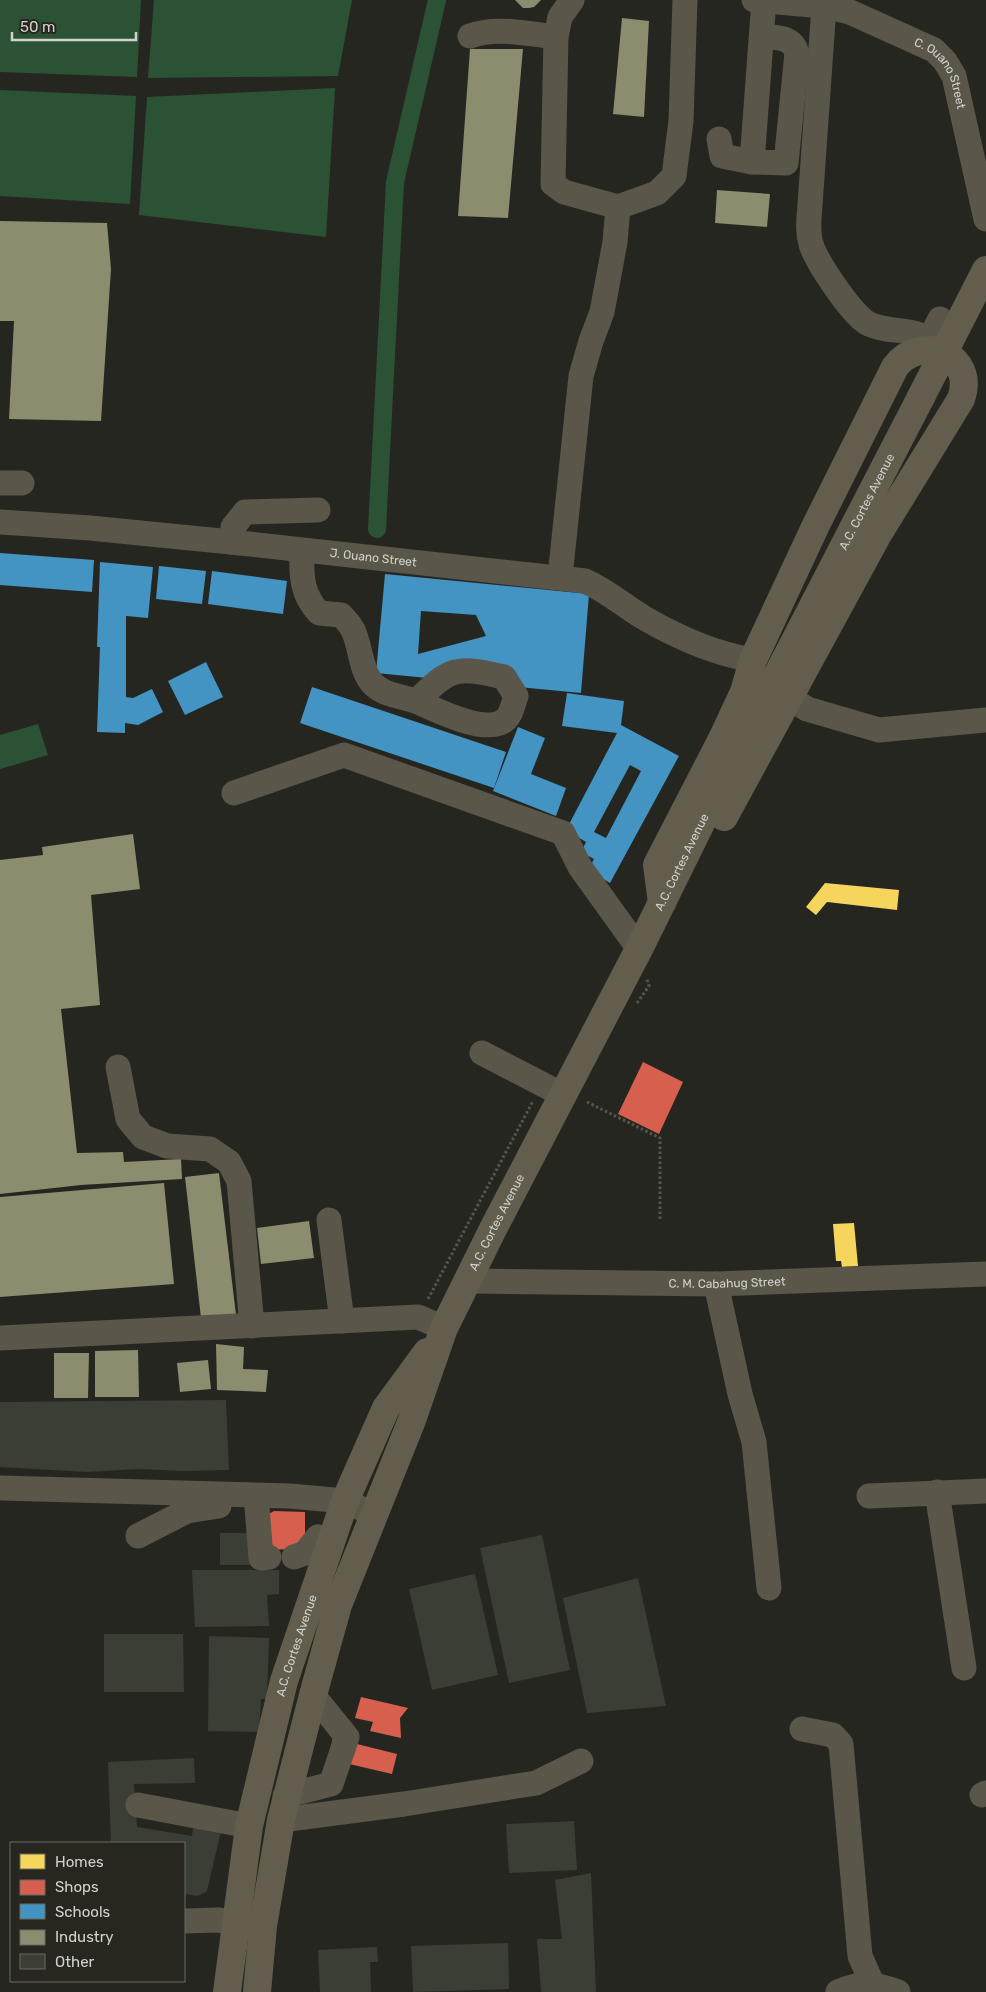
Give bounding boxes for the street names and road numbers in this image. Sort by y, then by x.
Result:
street label: C. Ouano Street [912,35,968,111]
street label: A.C. Cortes Avenue [836,451,898,552]
street label: J. Ouano Street [329,546,418,569]
street label: A.C. Cortes Avenue [652,811,712,913]
street label: A.C. Cortes Avenue [467,1172,527,1273]
street label: C. M. Cabahug Street [668,1274,786,1291]
street label: A.C. Cortes Avenue [273,1593,320,1698]

